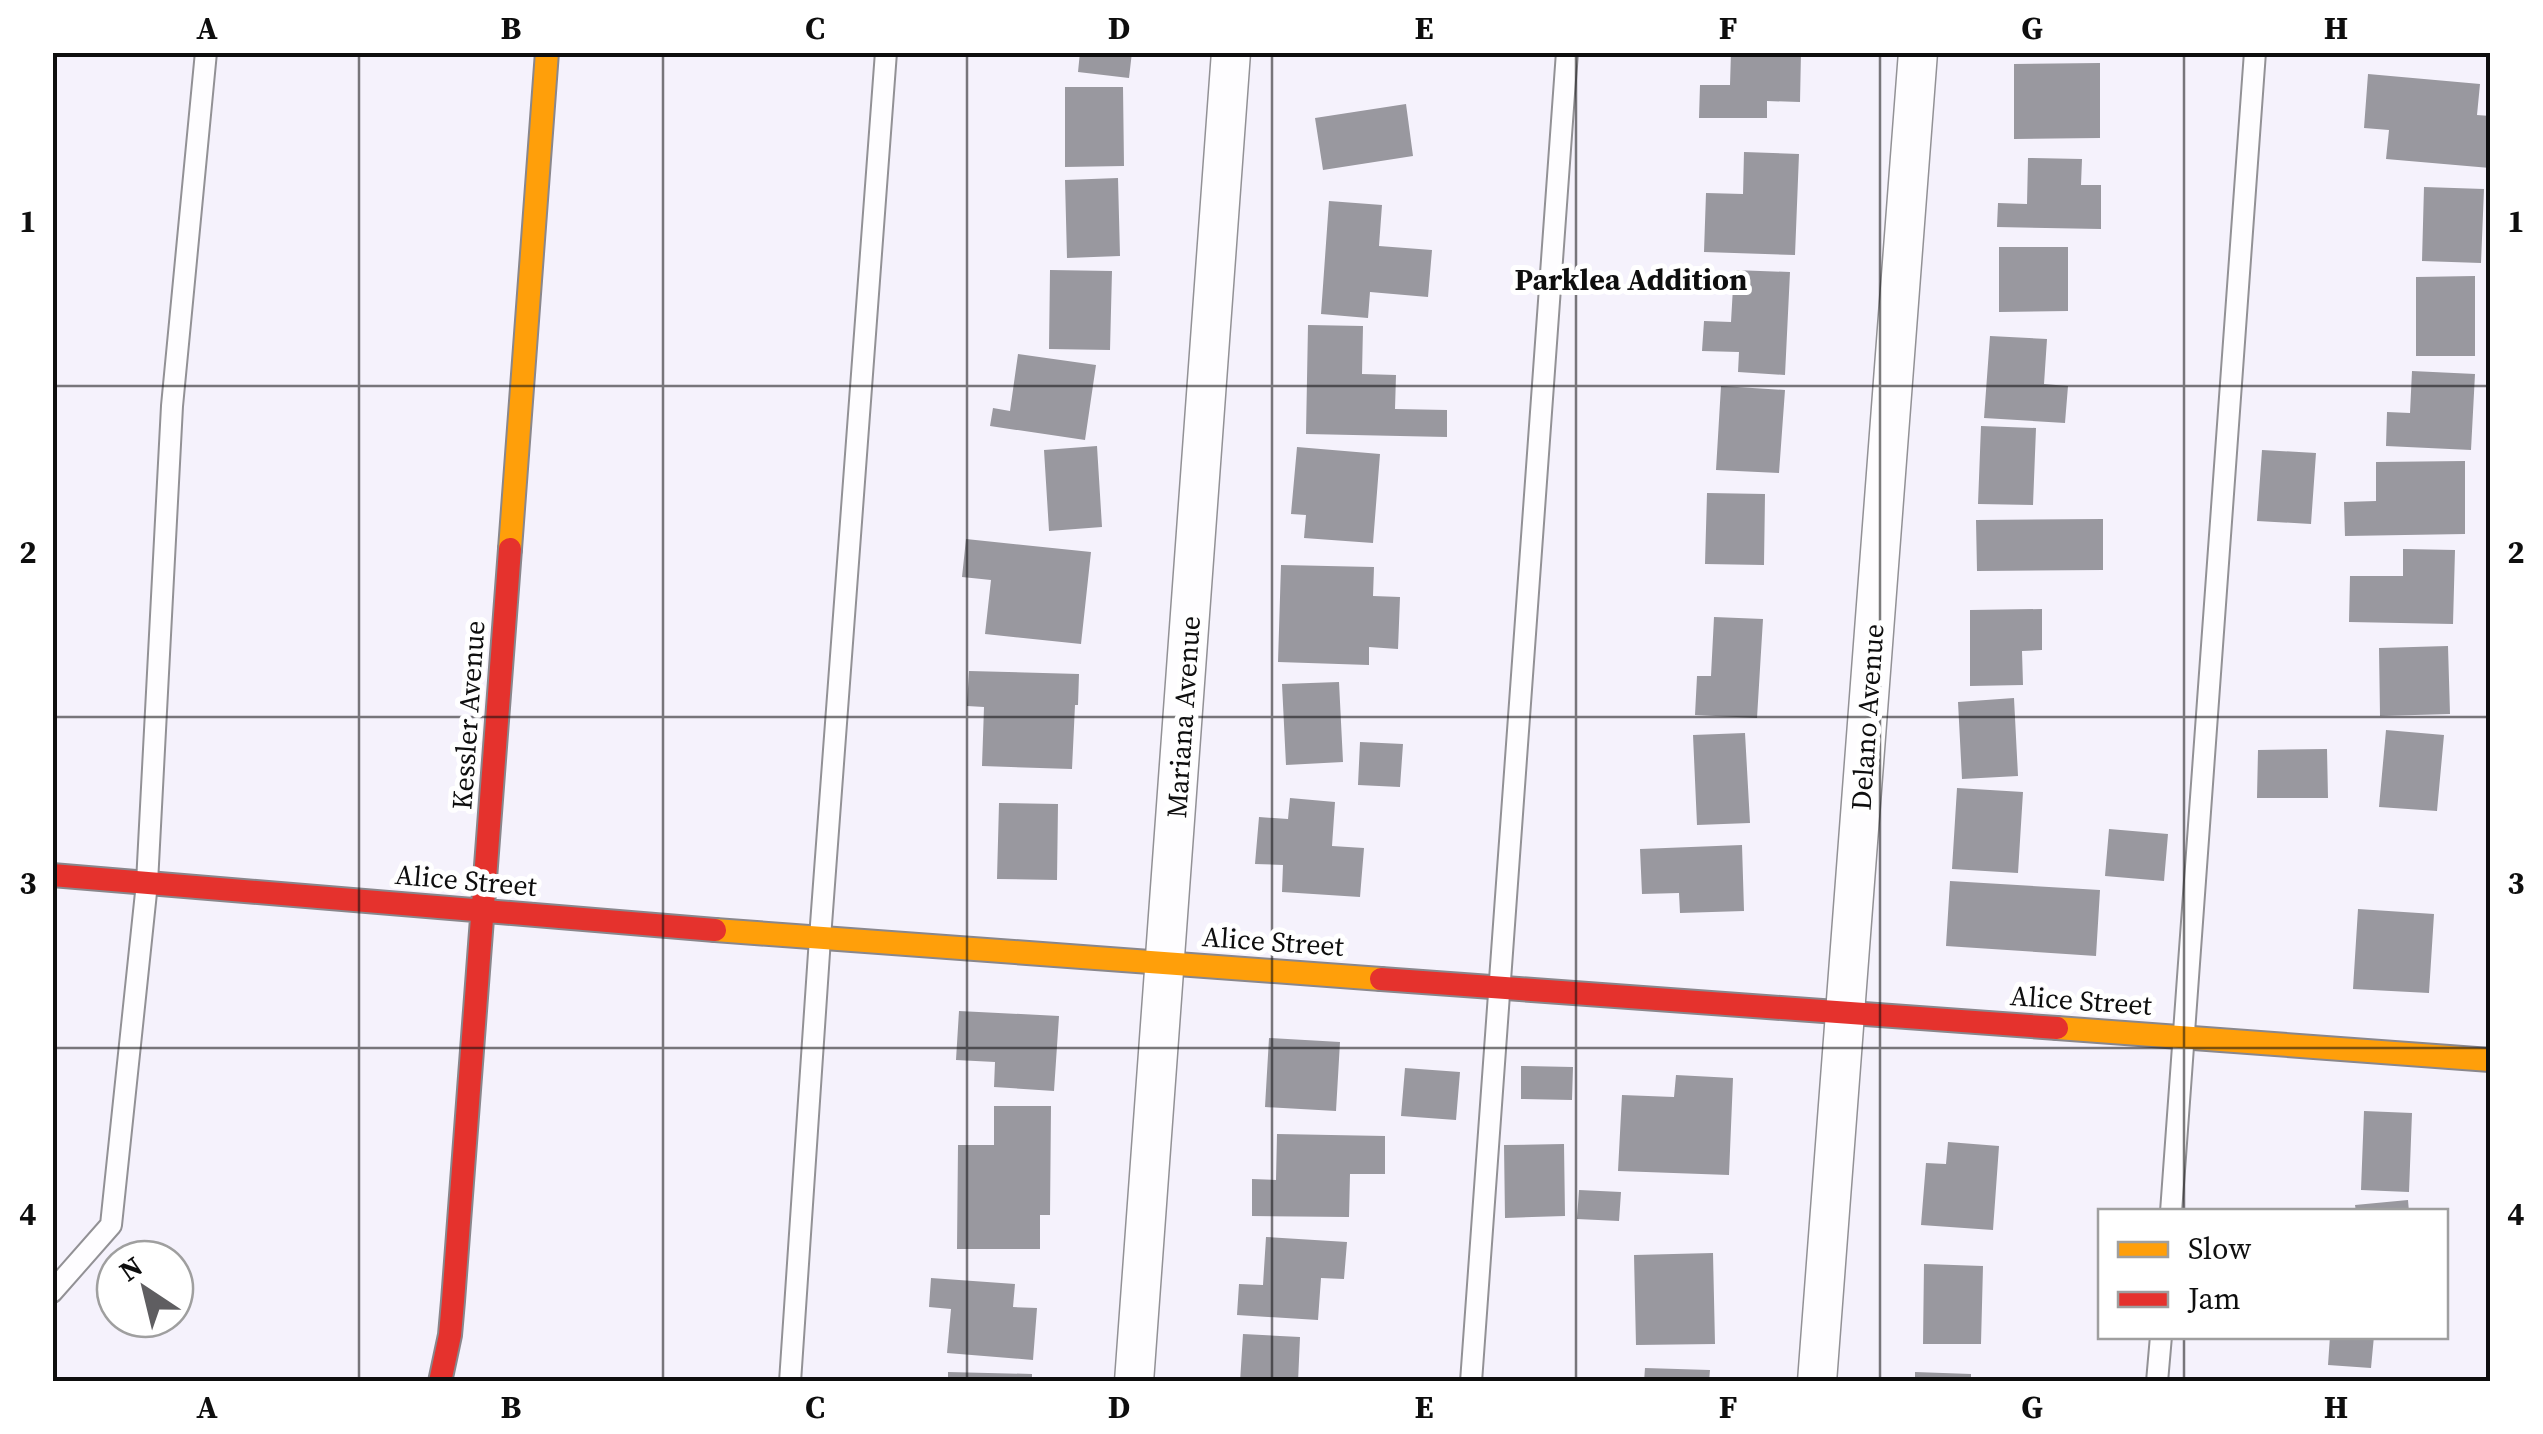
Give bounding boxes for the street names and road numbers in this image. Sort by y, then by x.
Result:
street label: Mariana Avenue [1157,615,1209,819]
street label: Kessler Avenue [442,619,494,811]
street label: Delano Avenue [1842,622,1892,812]
street label: Alice Street [394,855,539,905]
street label: Alice Street [1201,917,1346,965]
street label: Alice Street [2009,976,2154,1024]

